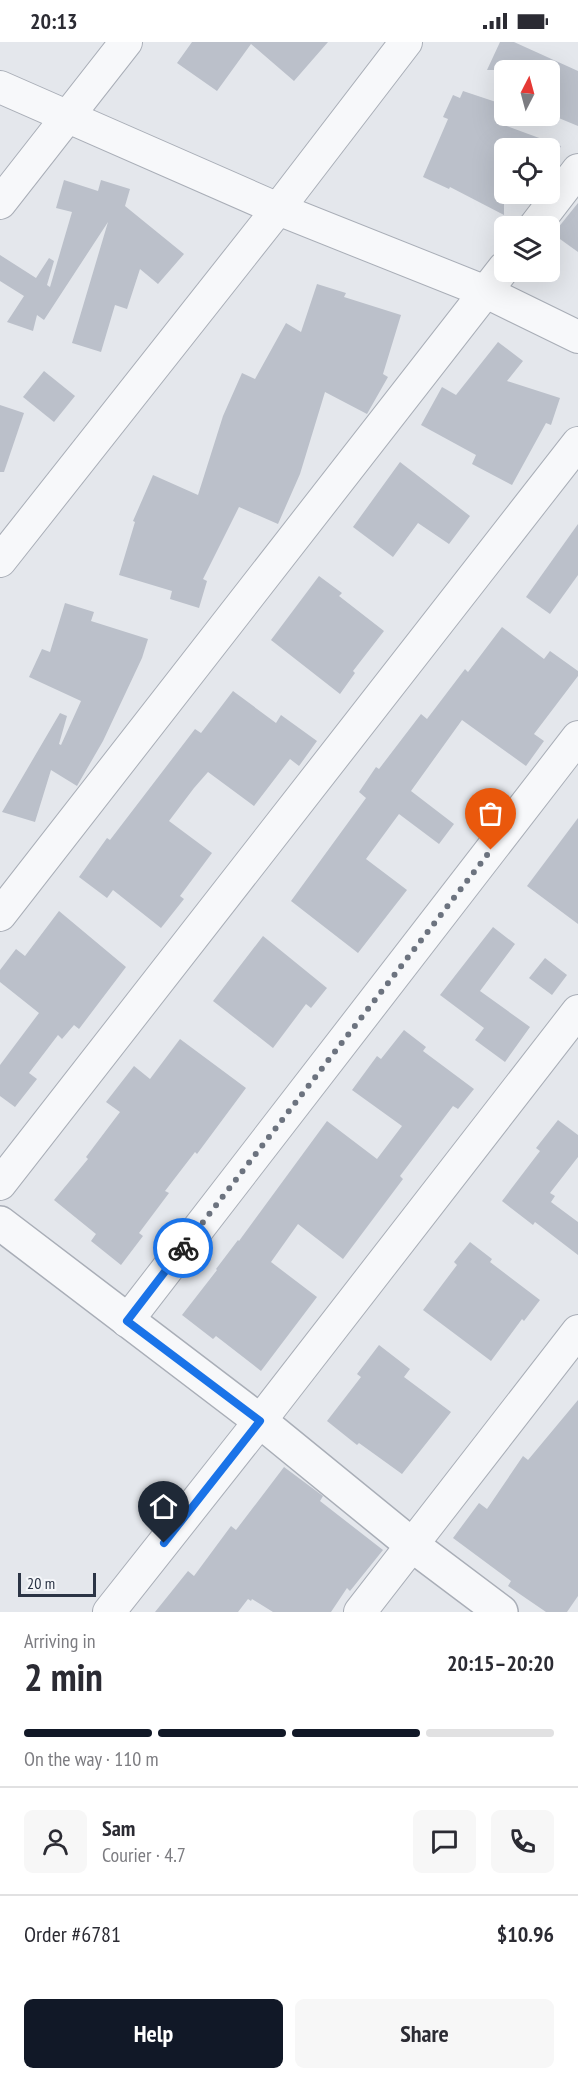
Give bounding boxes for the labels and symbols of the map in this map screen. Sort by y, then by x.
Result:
north arrow [494,60,560,126]
pin [465,788,516,850]
courier [153,1218,213,1278]
pin [138,1481,189,1543]
scale bar [18,1570,96,1598]

